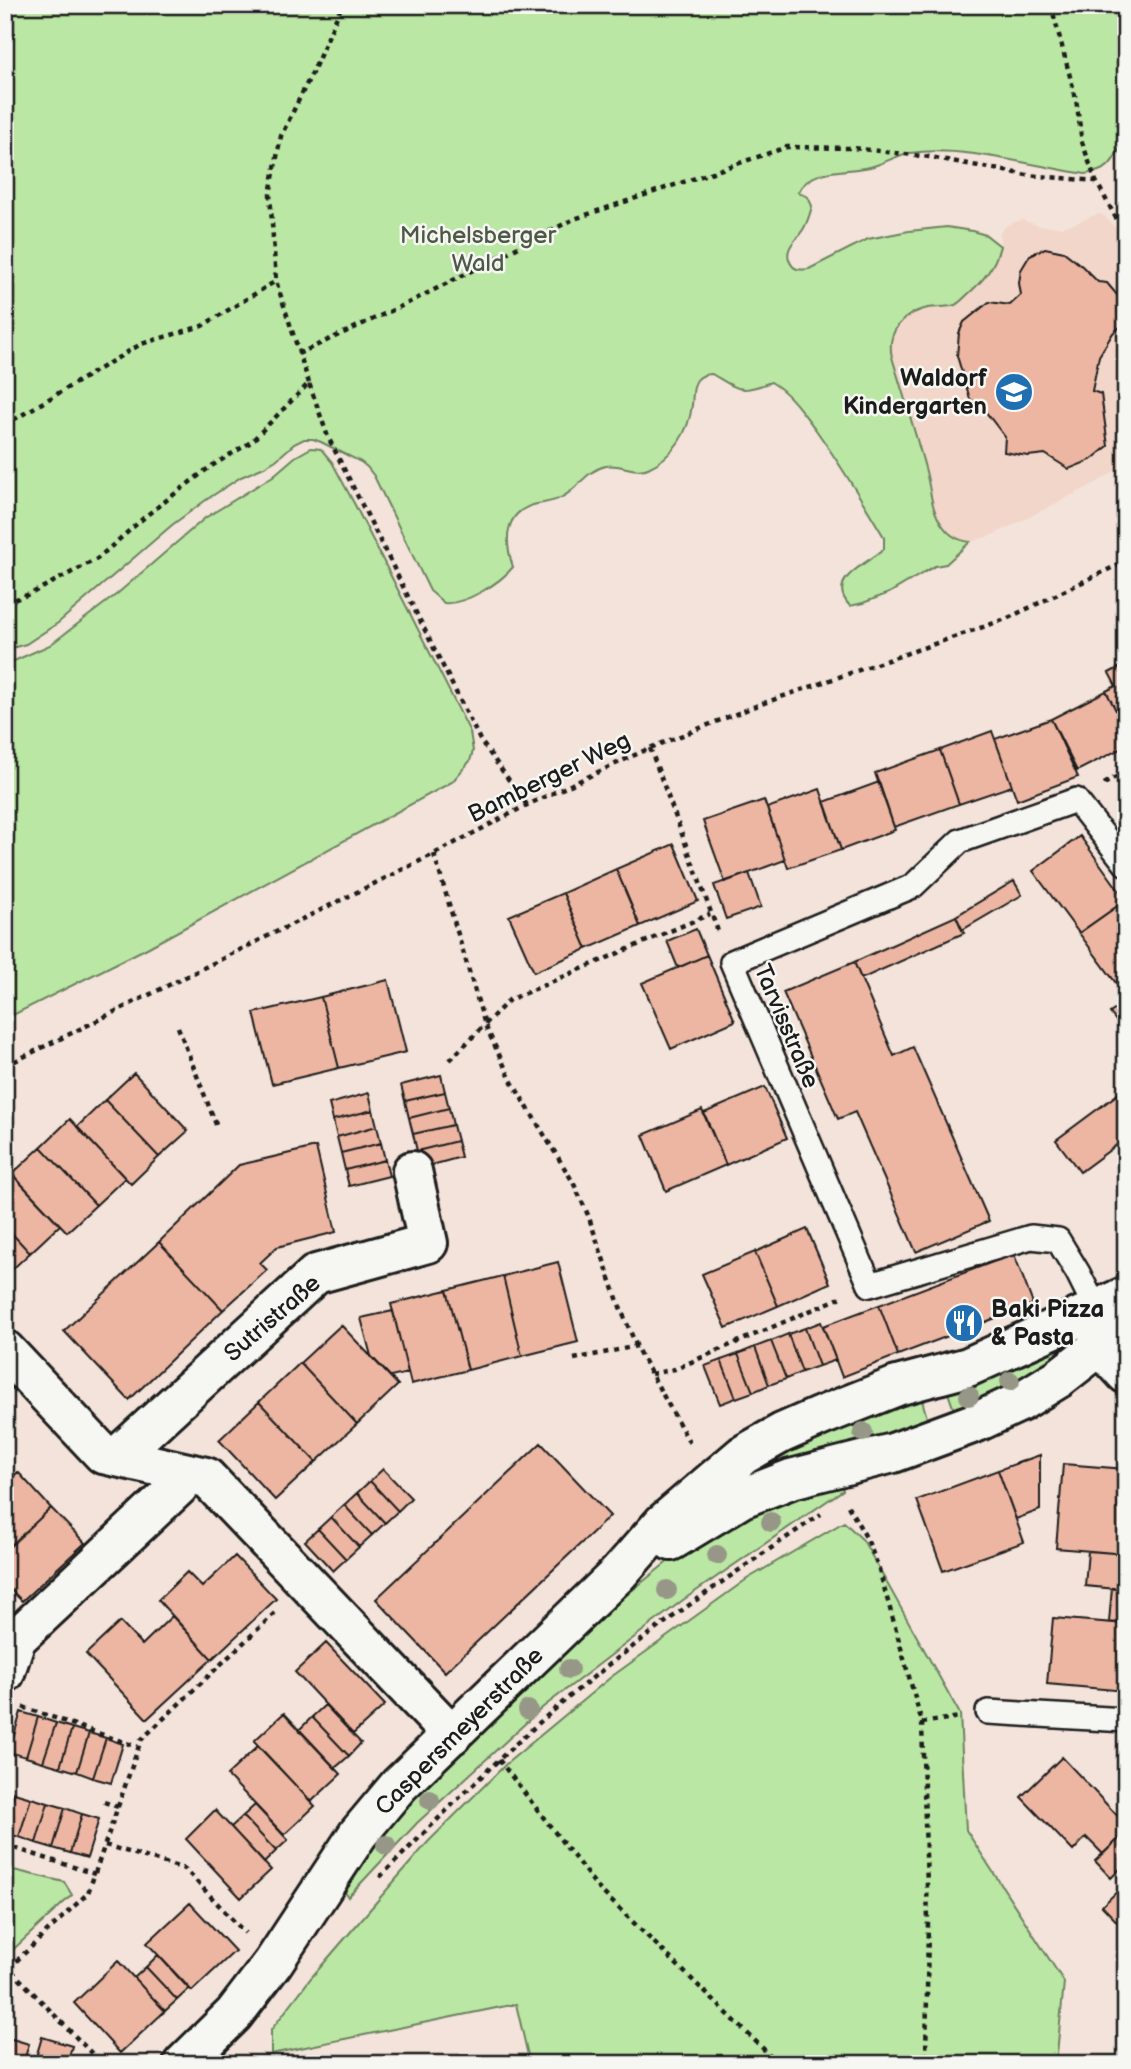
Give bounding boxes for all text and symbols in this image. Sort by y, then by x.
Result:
park label: Michelsberger Wald [400,221,557,278]
place label: Waldorf Kindergarten [843,364,988,421]
school or university icon: Waldorf Kindergarten [993,371,1035,413]
street label: Bamberger Weg [463,726,635,829]
street label: Tarvisstraße [747,960,826,1093]
street label: Sutristraße [218,1269,326,1368]
place label: Baki Pizza & Pasta [991,1295,1104,1352]
restaurant icon: Baki Pizza & Pasta [943,1302,985,1344]
street label: Caspersmeyerstraße [369,1641,550,1822]

